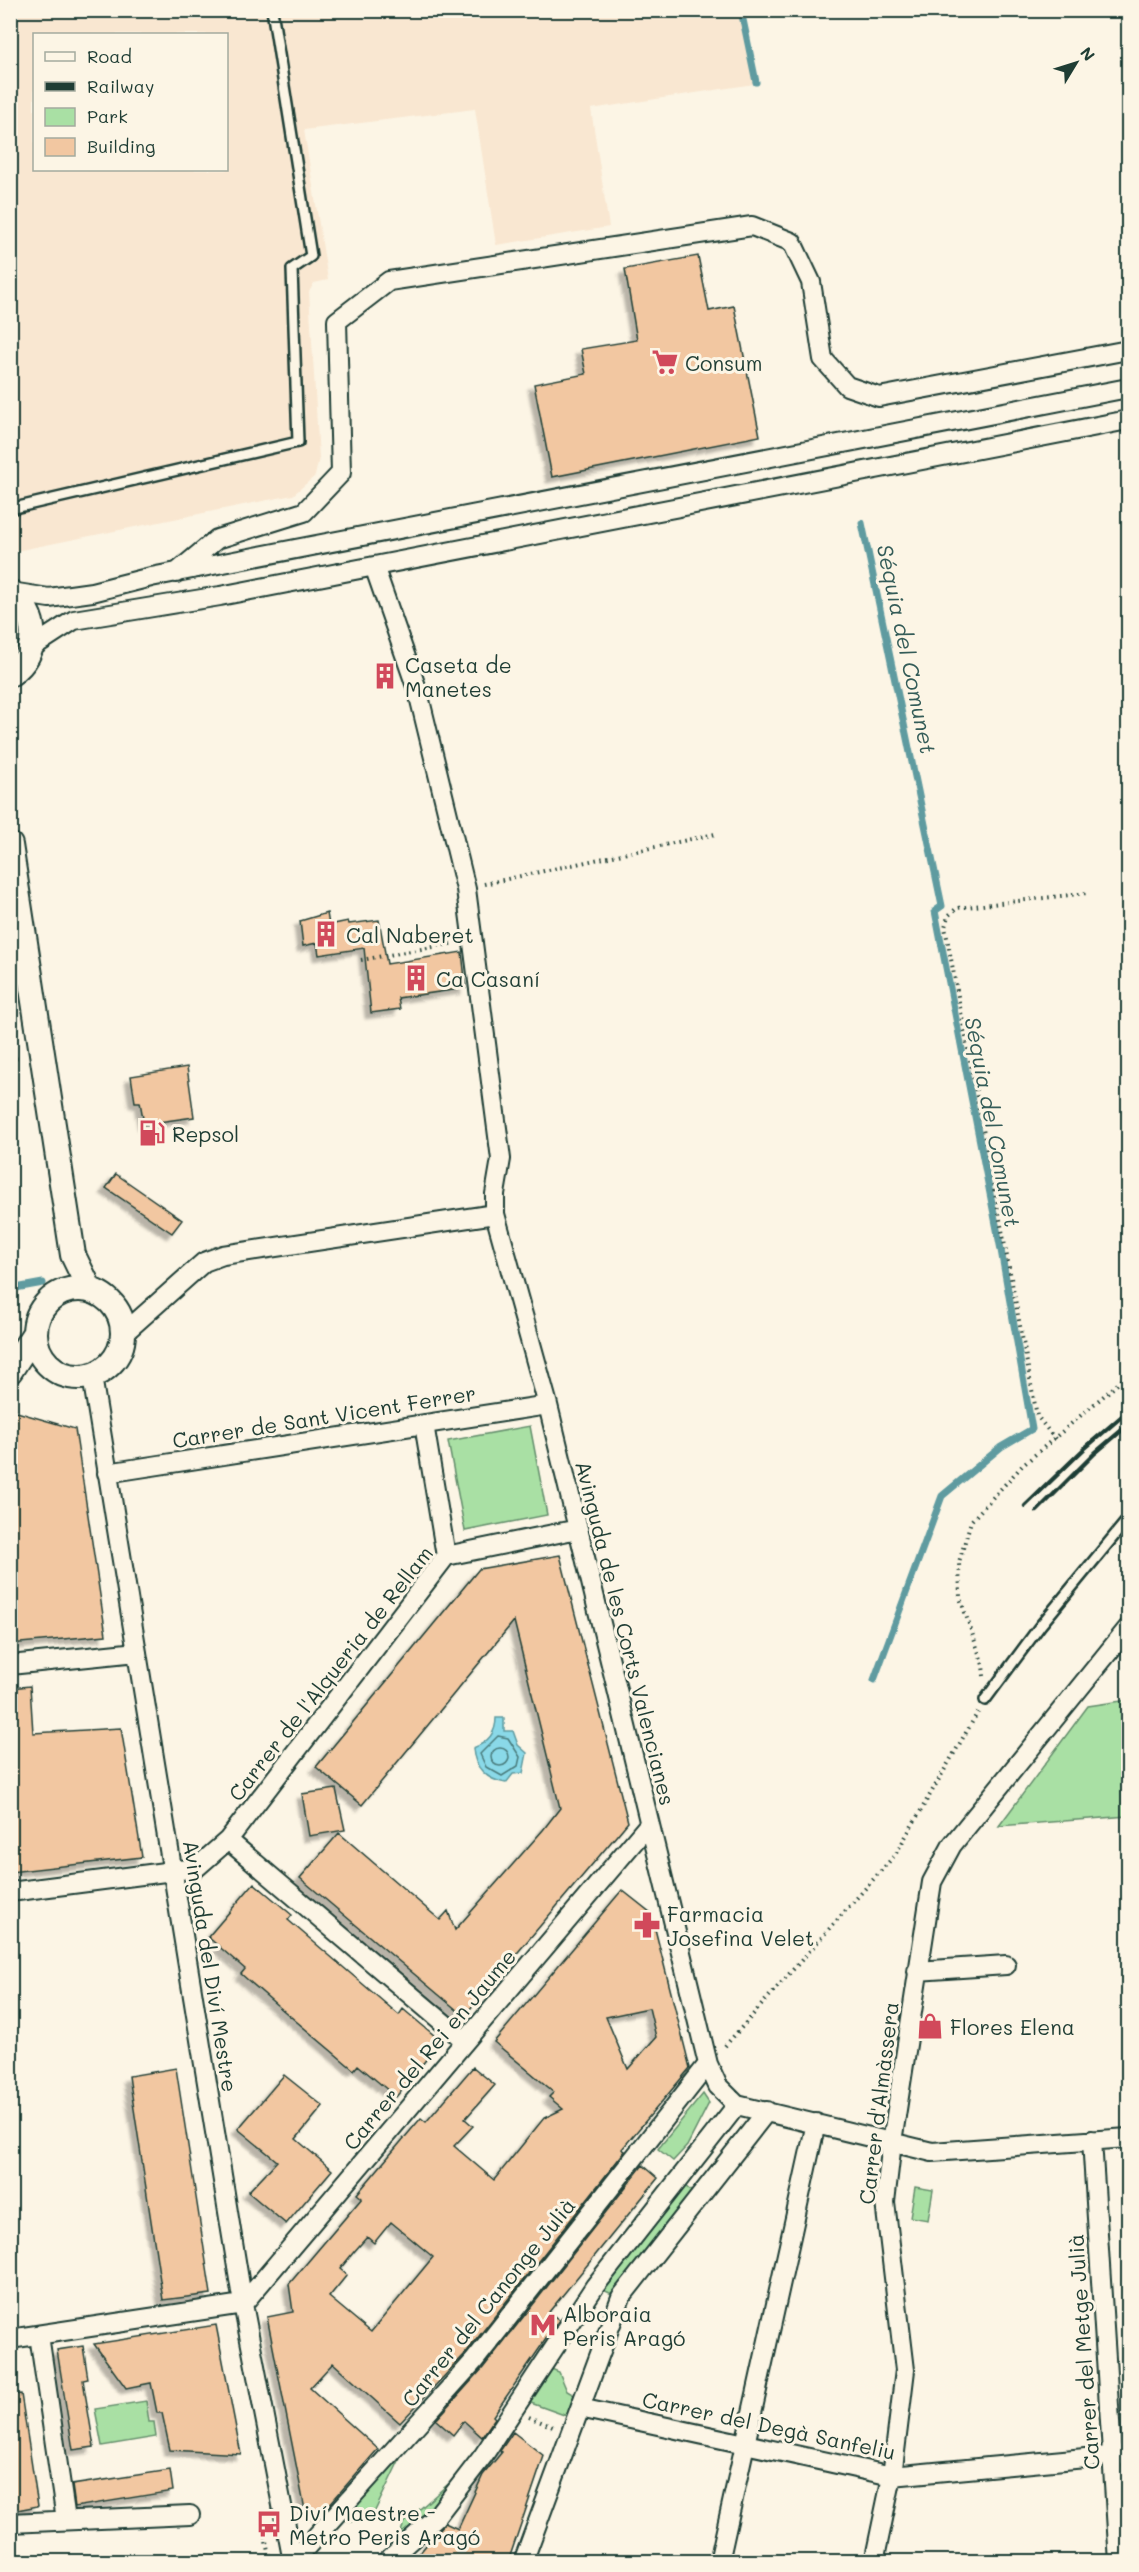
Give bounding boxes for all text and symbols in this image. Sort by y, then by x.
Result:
legend [33,33,228,171]
north arrow [1046,33,1106,93]
text: N [1076,42,1100,65]
text: Road [87,44,132,68]
text: Railway [87,74,154,98]
text: Park [87,104,128,128]
text: Building [87,134,155,158]
supermarket icon: Consum [650,347,680,377]
place label: Consum [685,349,763,376]
water label: Séquia del Comunet [871,542,943,756]
place label: Caseta de Manetes [405,651,512,702]
building icon: Caseta de Manetes [370,661,400,691]
building icon: Cal Naberet [311,919,341,949]
place label: Cal Naberet [346,921,474,948]
building icon: Ca Casaní [401,963,431,993]
place label: Ca Casaní [436,965,540,992]
water label: Séquia del Comunet [958,1014,1028,1230]
fuel station icon: Repsol [137,1118,167,1148]
place label: Repsol [172,1120,239,1147]
street label: Carrer de Sant Vicent Ferrer [170,1379,478,1453]
street label: Avinguda de les Corts Valencianes [570,1458,682,1808]
street label: Carrer de l'Alqueria de Rellam [222,1540,438,1806]
street label: Avinguda del Diví Mestre [178,1838,244,2094]
place label: Farmacia Josefina Velet [667,1900,814,1951]
pharmacy icon: Farmacia Josefina Velet [632,1910,662,1940]
street label: Carrer del Rei en Jaume [337,1943,521,2155]
street label: Carrer d'Almàssera [852,2000,904,2206]
shop icon: Flores Elena [915,2011,945,2041]
place label: Flores Elena [950,2013,1075,2040]
street label: Carrer del Canonge Julià [395,2192,581,2412]
street label: Carrer del Metge Julià [1061,2233,1105,2471]
place label: Alboraia Peris Aragó [563,2300,686,2351]
metro station icon: Alboraia Peris Aragó [528,2310,558,2340]
street label: Carrer del Degà Sanfeliu [640,2385,898,2465]
place label: Diví Maestre - Metro Peris Aragó [289,2499,480,2550]
bus stop icon: Diví Maestre - Metro Peris Aragó [254,2509,284,2539]

